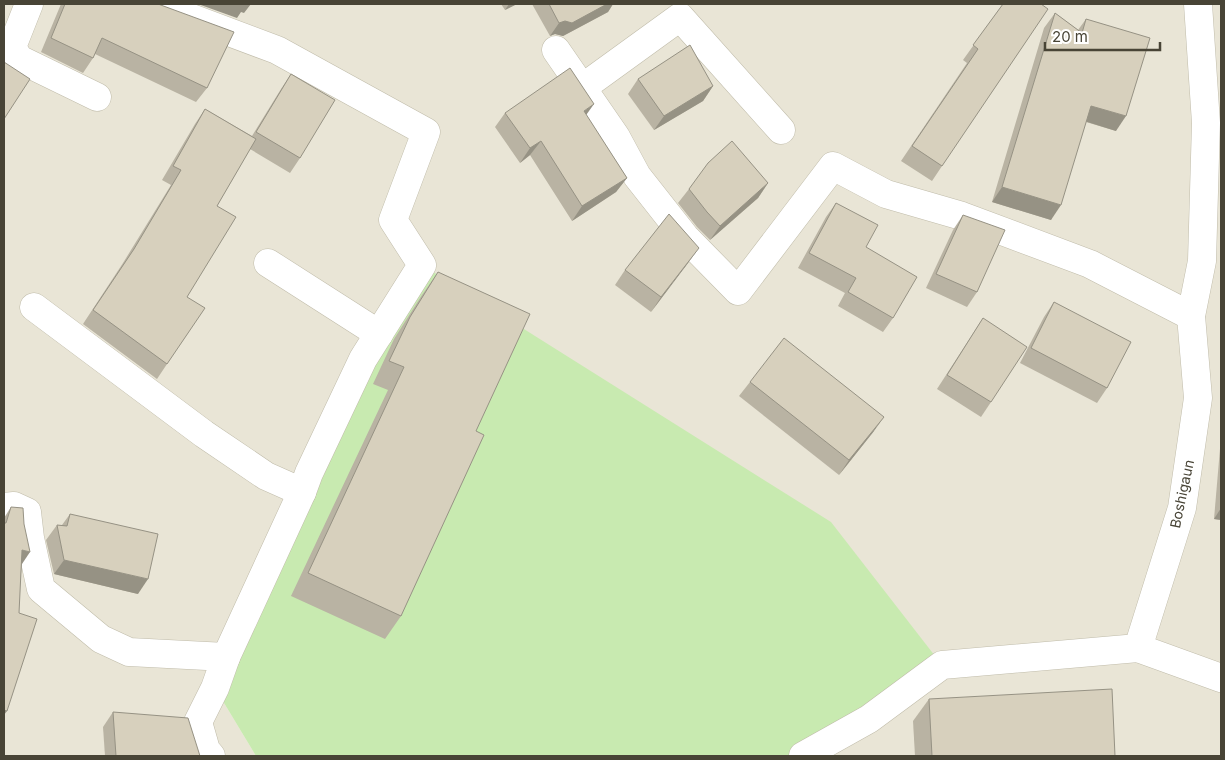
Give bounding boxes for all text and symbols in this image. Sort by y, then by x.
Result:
scale bar [1045,20,1160,52]
text: 20 m [1052,27,1088,46]
street label: Boshigaun [1166,458,1197,530]

